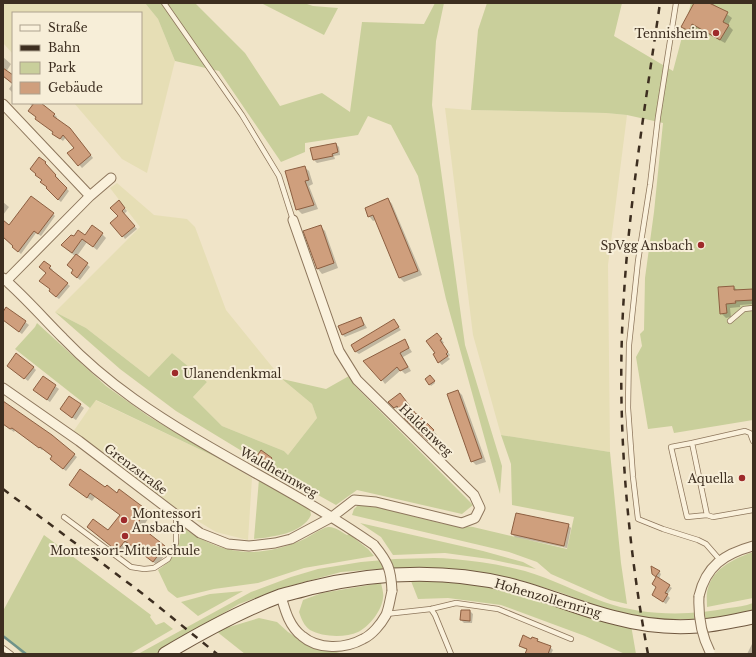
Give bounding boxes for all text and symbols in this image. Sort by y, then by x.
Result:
legend [12,12,142,104]
text: Straße [48,20,88,35]
place label: Tennisheim [635,26,708,41]
marker: Tennisheim [711,28,721,38]
text: Bahn [48,40,80,55]
text: Park [48,60,76,75]
text: Gebäude [48,80,103,95]
place label: SpVgg Ansbach [600,238,693,253]
marker: SpVgg Ansbach [696,240,706,250]
place label: Ulanendenkmal [183,366,281,381]
marker: Ulanendenkmal [170,368,180,378]
street label: Haldenweg [396,401,457,460]
street label: Grenzstraße [101,440,171,498]
street label: Waldheimweg [236,443,321,501]
place label: Aquella [687,471,734,486]
marker: Aquella [737,473,747,483]
place label: Montessori Ansbach [131,506,201,535]
marker: Montessori Ansbach [119,515,129,525]
marker: Montessori-Mittelschule [120,531,130,541]
place label: Montessori-Mittelschule [50,543,200,558]
street label: Hohenzollernring [493,576,604,621]

